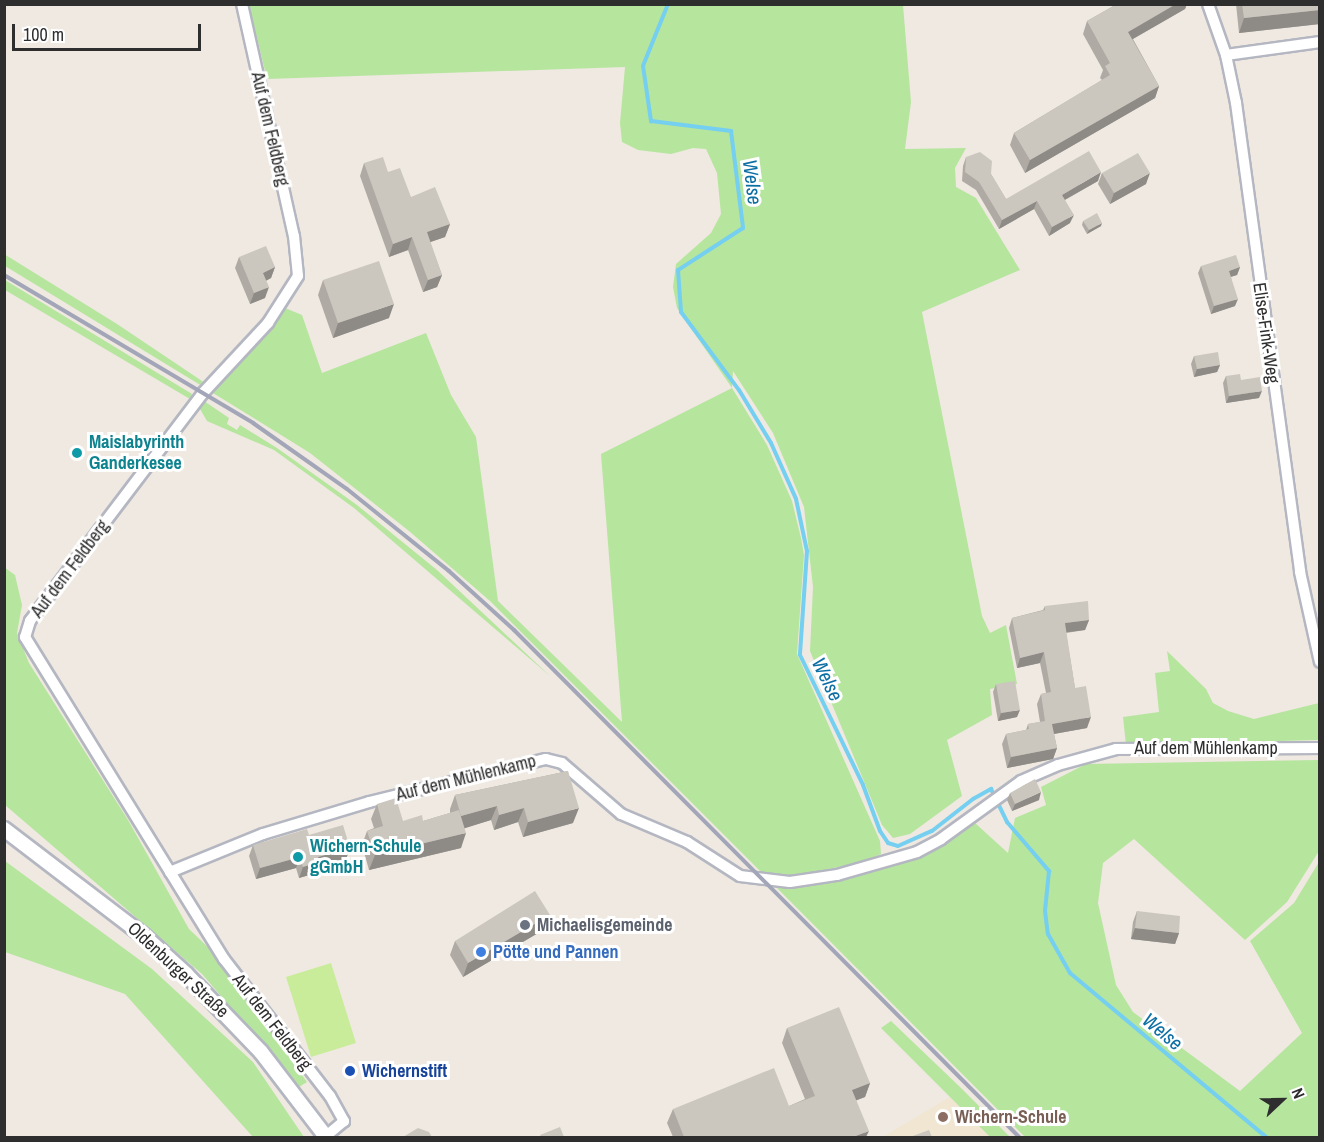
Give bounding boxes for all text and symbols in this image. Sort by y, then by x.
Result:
scale bar [15,12,204,50]
text: 100 m [23,22,64,47]
street label: Auf dem Feldberg [246,70,294,188]
water label: Welse [738,158,768,206]
street label: Elise-Fink-Weg [1248,281,1284,385]
place label: Maislabyrinth Ganderkesee [89,432,184,474]
marker: Maislabyrinth Ganderkesee [70,446,84,460]
street label: Auf dem Feldberg [26,516,114,622]
water label: Welse [807,653,849,705]
street label: Auf dem Mühlenkamp [1134,737,1278,759]
street label: Auf dem Mühlenkamp [394,750,538,806]
place label: Wichern-Schule gGmbH [310,836,421,878]
marker: Wichern-Schule gGmbH [291,850,305,864]
place label: Michaelisgemeinde [537,914,672,936]
street label: Oldenburger Straße [123,918,233,1022]
marker: Michaelisgemeinde [518,918,532,932]
place label: Pötte und Pannen [493,941,618,963]
marker: Pötte und Pannen [474,945,488,959]
street label: Auf dem Feldberg [228,969,316,1075]
water label: Welse [1138,1007,1188,1055]
place label: Wichernstift [362,1060,447,1082]
marker: Wichernstift [343,1064,357,1078]
north arrow [1252,1070,1312,1130]
text: N [1287,1085,1311,1102]
place label: Wichern-Schule [955,1106,1066,1128]
marker: Wichern-Schule [936,1110,950,1124]

